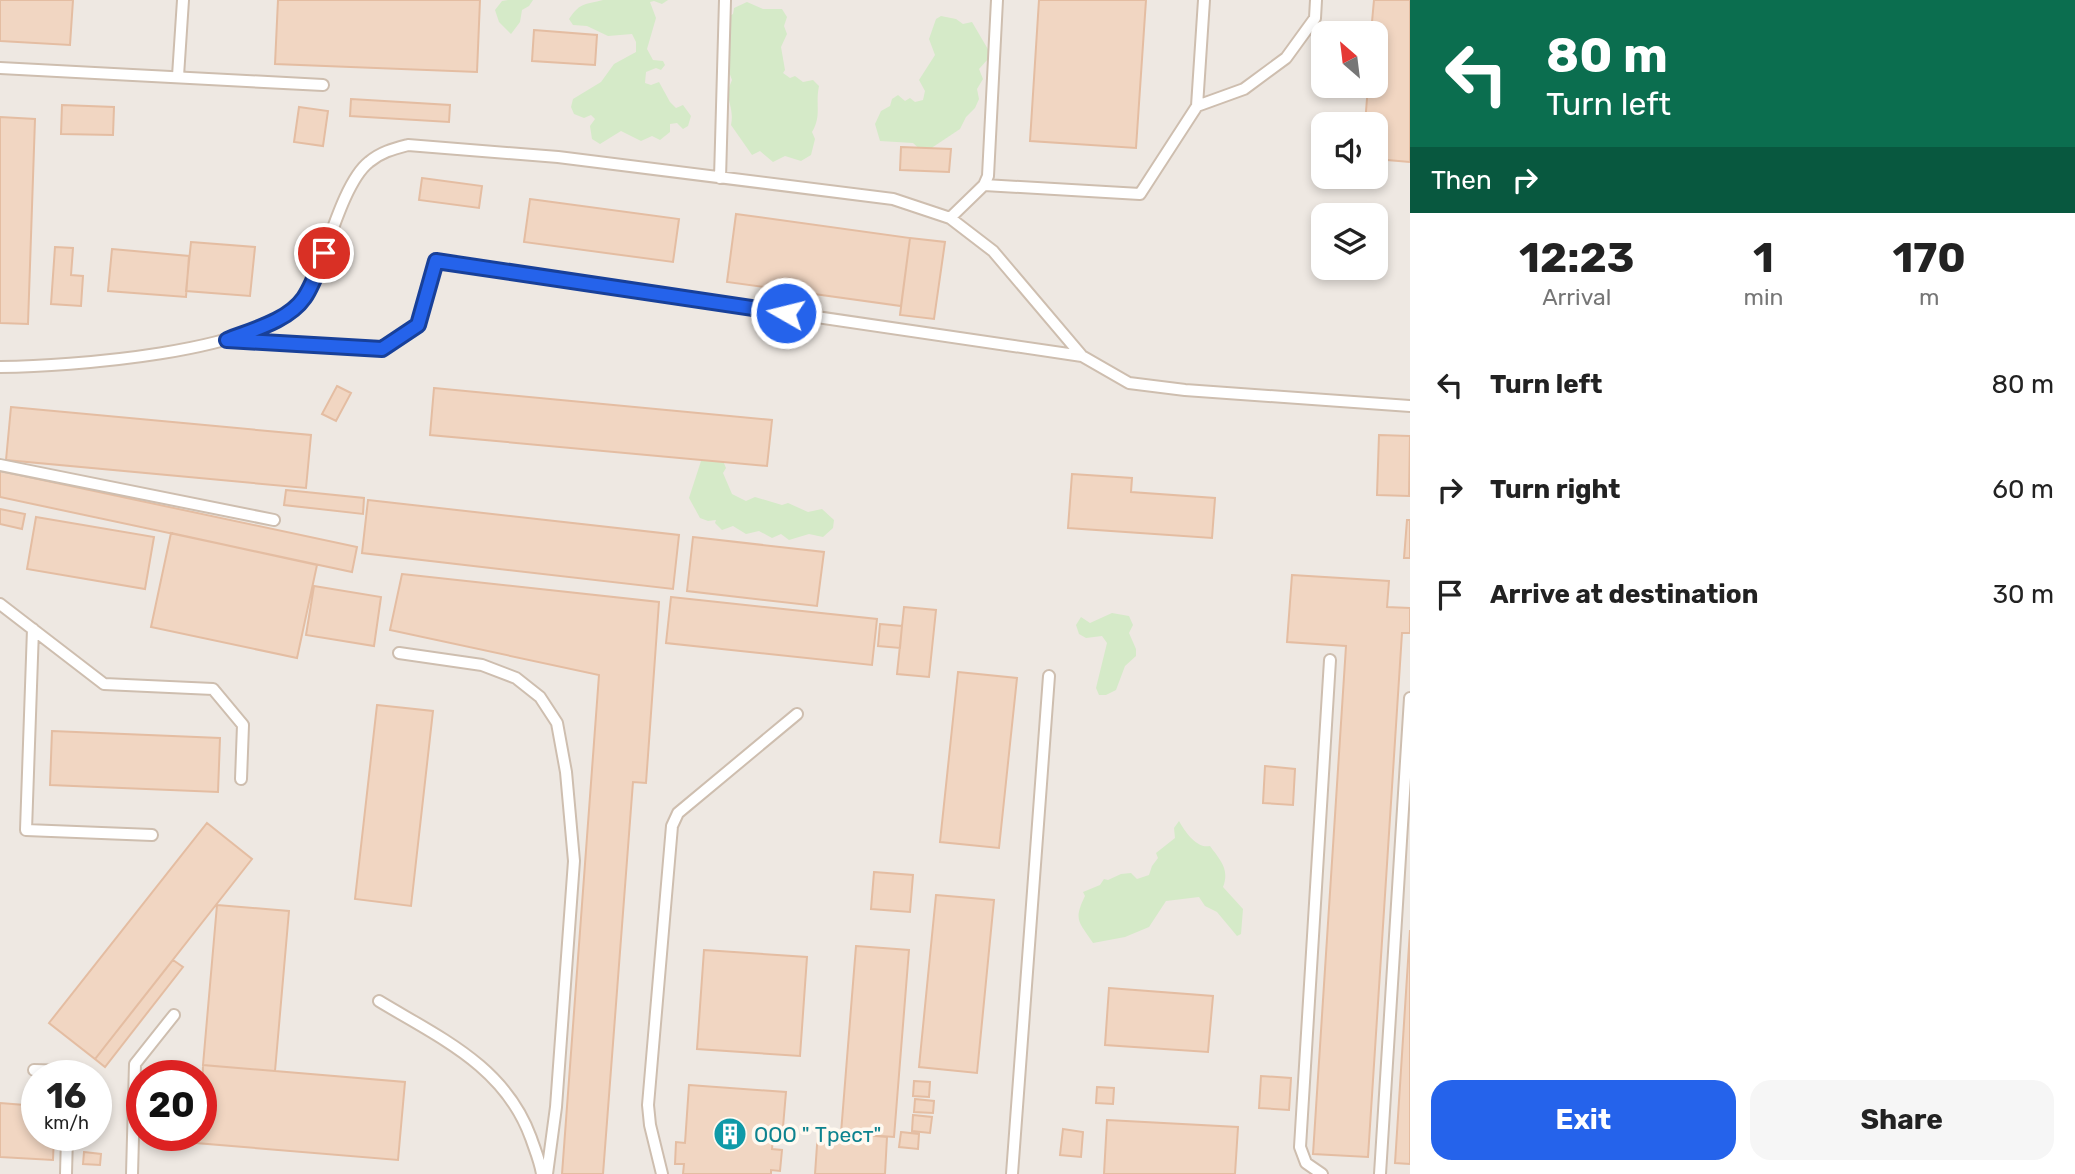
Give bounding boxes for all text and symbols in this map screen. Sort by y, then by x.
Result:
north arrow [1311,21,1388,98]
map controls [1311,21,1388,280]
text: 80 m [1546,26,1668,84]
icon: left [1431,28,1522,119]
text: Turn left [1546,85,1671,123]
button: sound [1311,112,1388,189]
icon: right [1506,161,1544,199]
text: Then [1431,165,1492,196]
button: layers [1311,203,1388,280]
pin [294,223,354,283]
text: 12:23 [1519,233,1634,283]
text: 1 [1753,233,1774,283]
text: 170 [1892,233,1966,283]
icon: arrive [305,234,343,272]
position arrow [749,276,823,350]
text: Arrival [1542,283,1611,311]
text: min [1743,283,1783,311]
text: m [1919,283,1939,311]
icon: left [1431,366,1469,404]
text: Turn left [1490,369,1602,400]
text: 80 m [1991,369,2054,400]
icon: right [1431,471,1469,509]
text: Turn right [1490,474,1620,505]
text: 60 m [1992,474,2054,505]
icon: arrive [1431,576,1469,614]
text: Arrive at destination [1490,579,1758,610]
text: 30 m [1992,579,2054,610]
speed limit sign: 20 [126,1060,217,1151]
text: 16 [46,1075,87,1117]
button: Exit [1431,1080,1736,1160]
button: Share [1750,1080,2054,1160]
text: km/h [44,1112,89,1134]
building icon: ООО " Трест" [711,1115,749,1153]
place label: ООО " Трест" [754,1122,881,1147]

